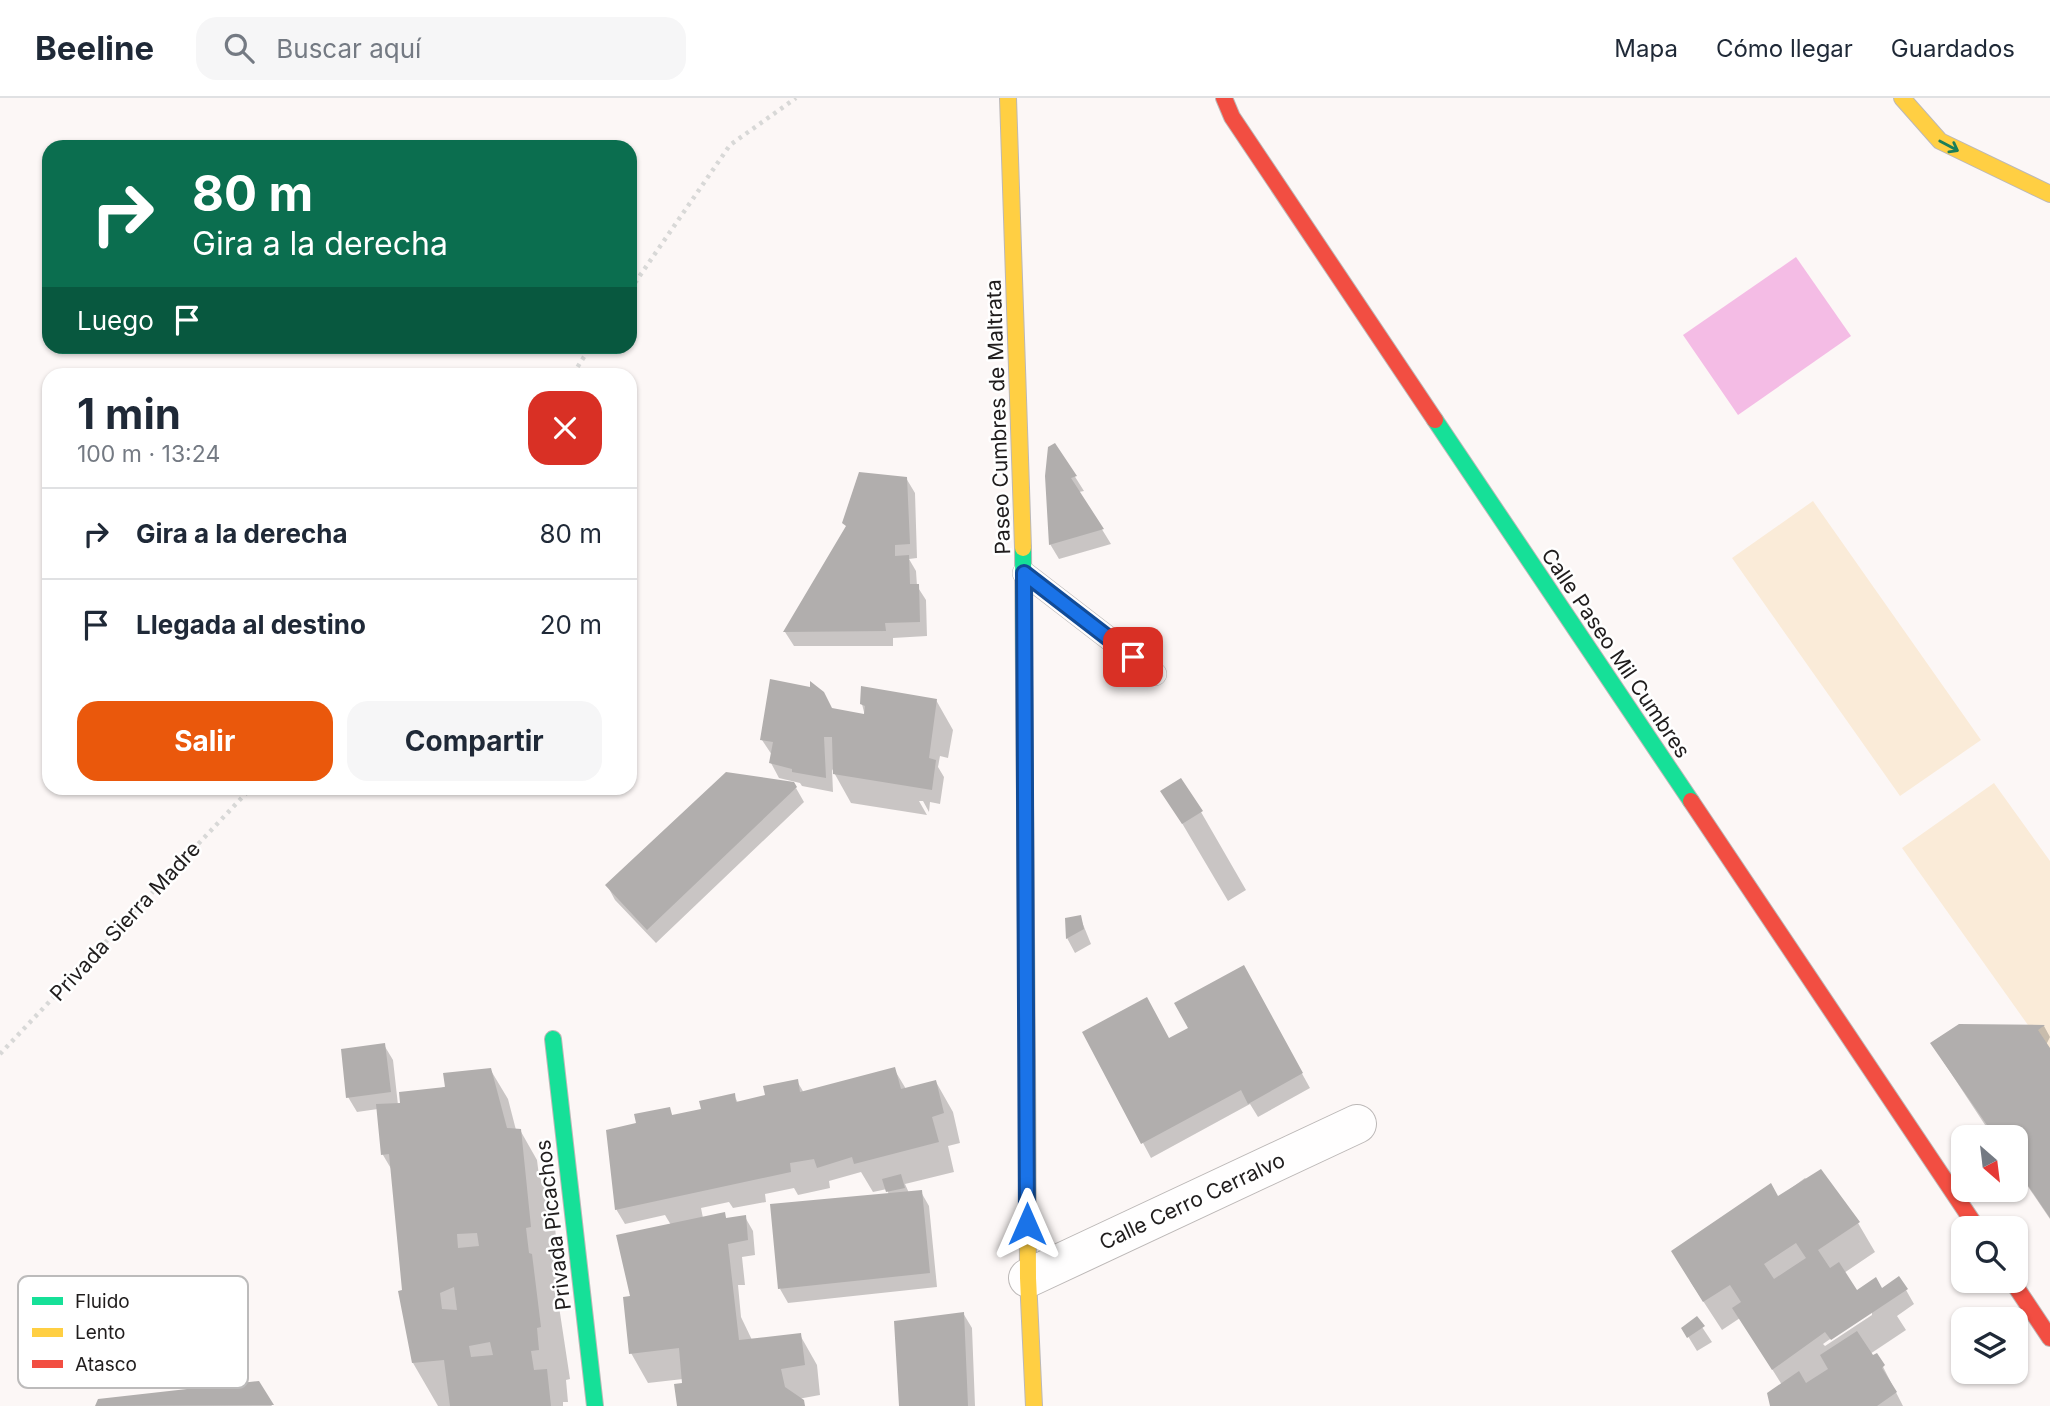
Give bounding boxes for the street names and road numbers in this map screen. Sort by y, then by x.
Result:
street label: Paseo Cumbres de Maltrata [981,279,1015,555]
street label: Calle Paseo Mil Cumbres [1536,543,1696,763]
street label: Privada Sierra Madre [45,836,205,1006]
street label: Privada Picachos [530,1138,576,1312]
street label: Calle Cerro Cerralvo [1095,1147,1289,1255]

